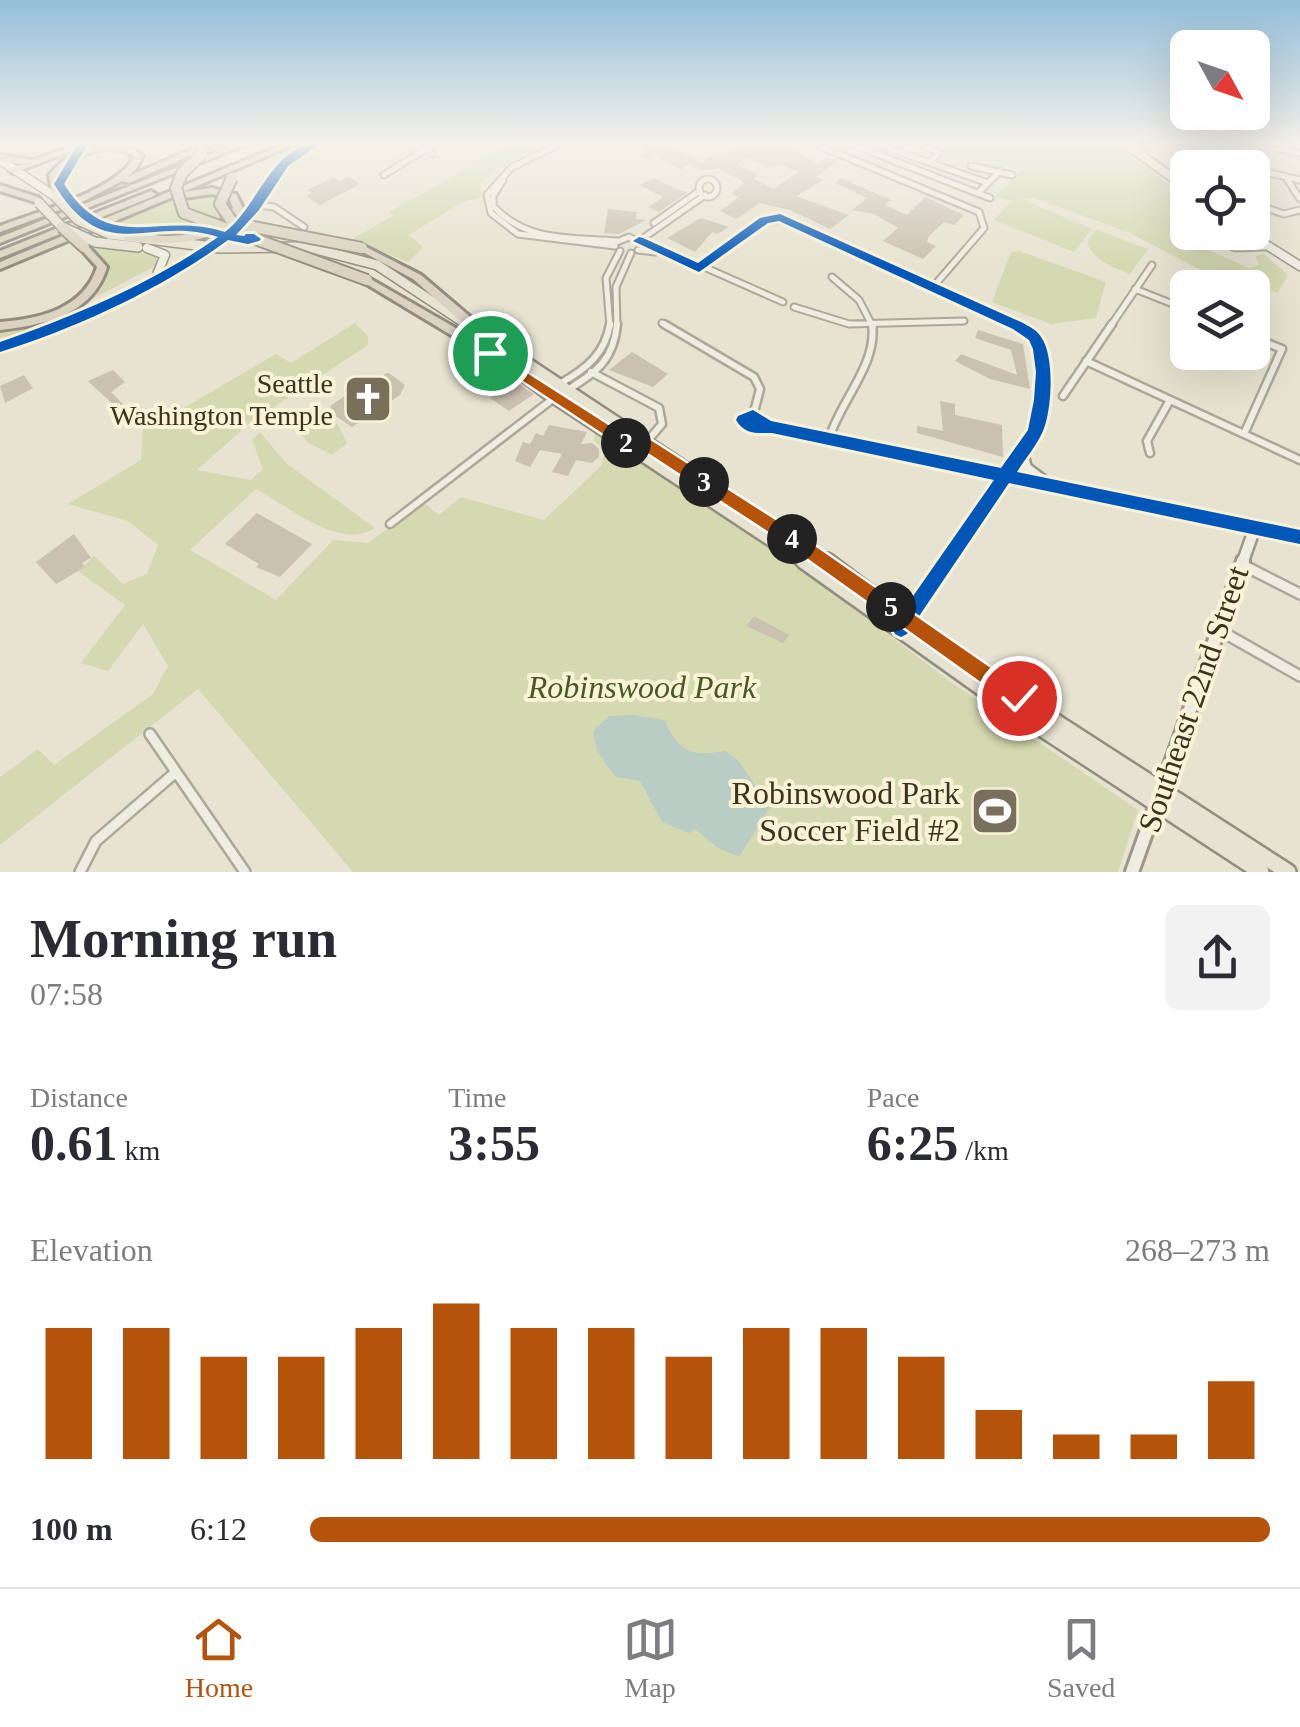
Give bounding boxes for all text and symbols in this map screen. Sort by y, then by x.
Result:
north arrow [1170,30,1270,130]
map controls [1170,30,1270,370]
button: locate [1170,150,1270,250]
button: layers [1170,270,1270,370]
pin [448,311,533,396]
icon: arrive [463,326,518,381]
place label: Seattle Washington Temple [110,368,333,431]
church icon: Seattle Washington Temple [342,373,394,425]
pin: 2 [601,418,651,468]
text: 2 [619,427,633,458]
pin: 3 [679,457,729,507]
text: 3 [697,466,711,497]
pin: 4 [767,514,817,564]
text: 4 [785,523,799,554]
street label: Southeast 22nd Street [1131,561,1255,837]
pin: 5 [866,582,916,632]
text: 5 [884,591,898,622]
pin [977,656,1062,741]
park label: Robinswood Park [527,669,757,705]
icon: check [992,671,1047,726]
place label: Robinswood Park Soccer Field #2 [732,775,960,848]
sports icon: Robinswood Park Soccer Field #2 [969,785,1021,837]
button: share [1165,905,1270,1010]
text: Morning run [30,908,337,969]
text: 07:58 [30,976,103,1012]
text: Distance [30,1082,128,1113]
text: Time [448,1082,506,1113]
text: Pace [867,1082,920,1113]
text: 0.61 [30,1115,118,1171]
text: 3:55 [448,1115,540,1171]
text: 6:25 [867,1115,958,1171]
text: km [118,1135,160,1166]
text: /km [958,1135,1009,1166]
text: Elevation [30,1232,153,1268]
text: 268–273 m [1125,1232,1270,1268]
text: 100 m [30,1511,113,1547]
text: 6:12 [190,1511,247,1547]
tab: Home [185,1612,253,1704]
tab: Map [623,1612,678,1704]
tab: Saved [1047,1612,1115,1704]

